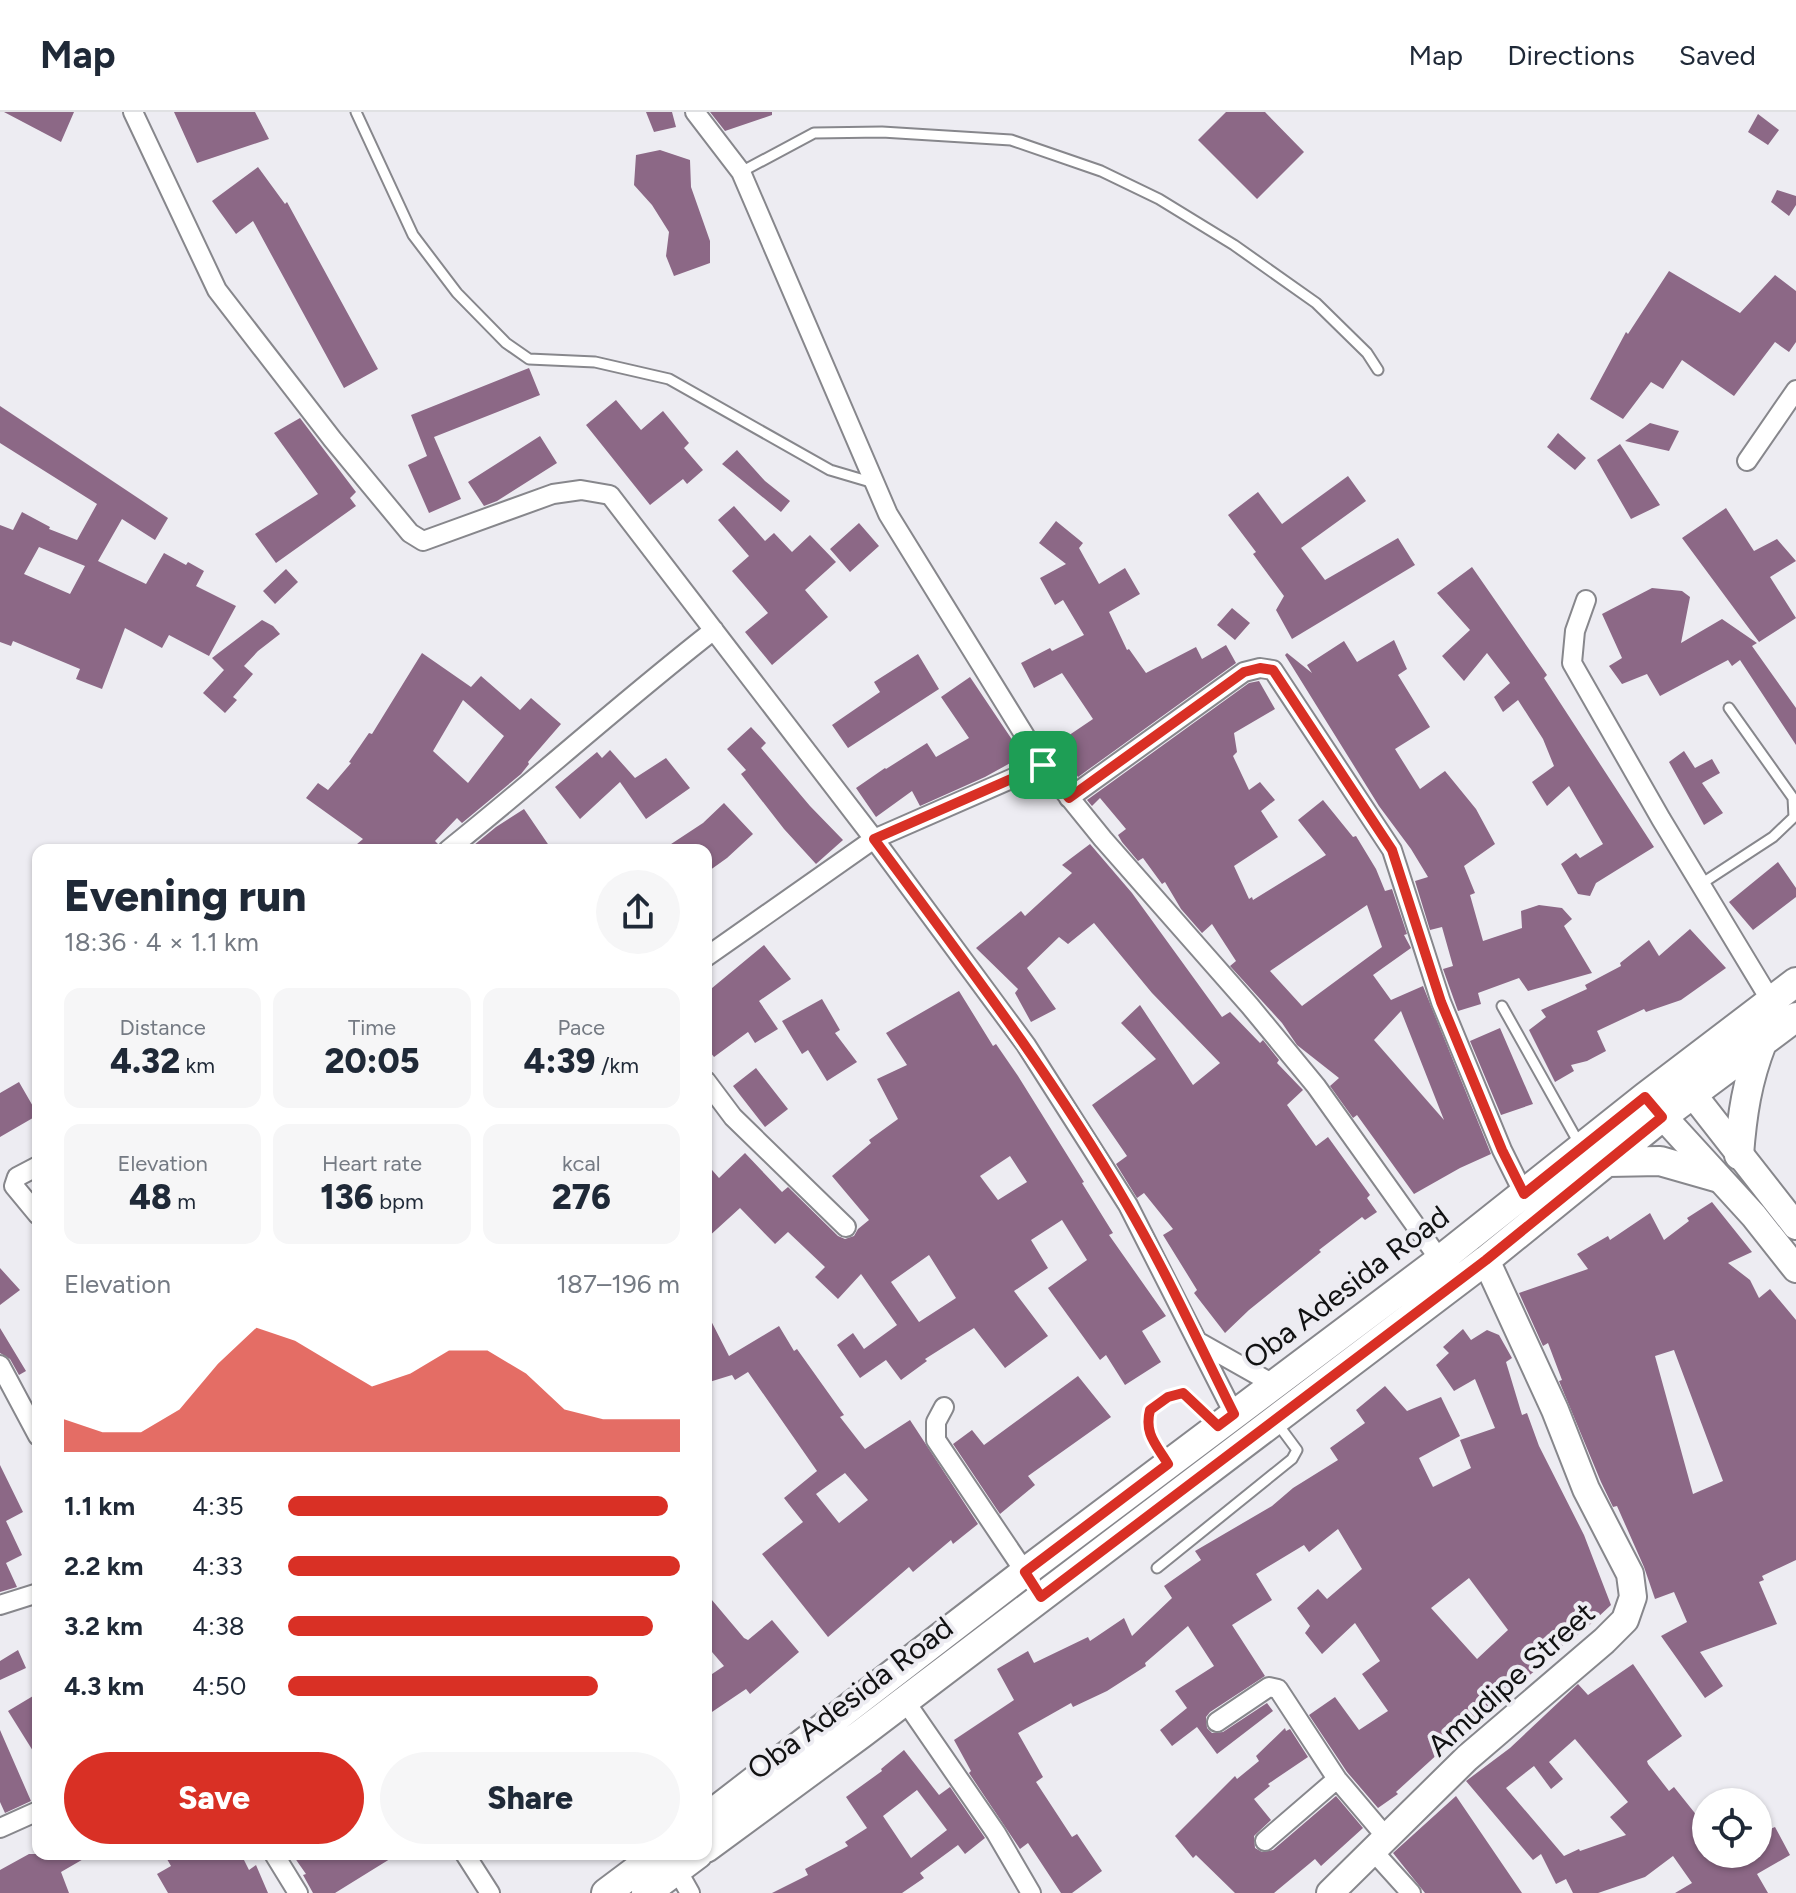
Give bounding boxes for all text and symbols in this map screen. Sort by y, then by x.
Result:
text: Map [40,32,116,78]
text: Map [1409,38,1463,72]
text: Directions [1507,38,1635,72]
text: Saved [1679,38,1756,72]
pin [1009,731,1077,799]
icon: arrive [1021,743,1065,787]
text: Evening run [64,869,306,922]
button: share [596,870,680,954]
text: 18:36 · 4 × 1.1 km [64,926,259,958]
text: Distance [120,1014,206,1041]
text: Time [348,1014,396,1041]
text: Pace [557,1014,605,1041]
text: 4.32 [110,1041,180,1082]
text: 20:05 [324,1041,420,1082]
text: 4:39 [524,1041,596,1082]
text: km [180,1052,215,1079]
text: /km [596,1052,639,1079]
text: Elevation [117,1150,208,1177]
text: Heart rate [322,1150,422,1177]
text: kcal [562,1150,601,1177]
text: 48 [129,1177,172,1218]
text: 136 [320,1177,374,1218]
text: 276 [552,1177,611,1218]
text: m [172,1188,196,1215]
text: bpm [374,1188,424,1215]
street label: Oba Adesida Road [1236,1198,1456,1376]
text: Elevation [64,1268,171,1300]
text: 187–196 m [556,1268,680,1300]
text: 1.1 km [64,1490,135,1522]
text: 4:35 [192,1490,244,1522]
text: 2.2 km [64,1550,143,1582]
text: 4:33 [192,1550,243,1582]
street label: Amudipe Street [1420,1594,1602,1764]
street label: Oba Adesida Road [740,1609,960,1787]
text: 3.2 km [64,1610,143,1642]
text: 4:38 [192,1610,245,1642]
text: 4.3 km [64,1670,144,1702]
text: 4:50 [192,1670,246,1702]
button: Save [64,1752,364,1844]
button: Share [380,1752,680,1844]
map controls [1692,1788,1772,1868]
button: locate [1692,1788,1772,1868]

